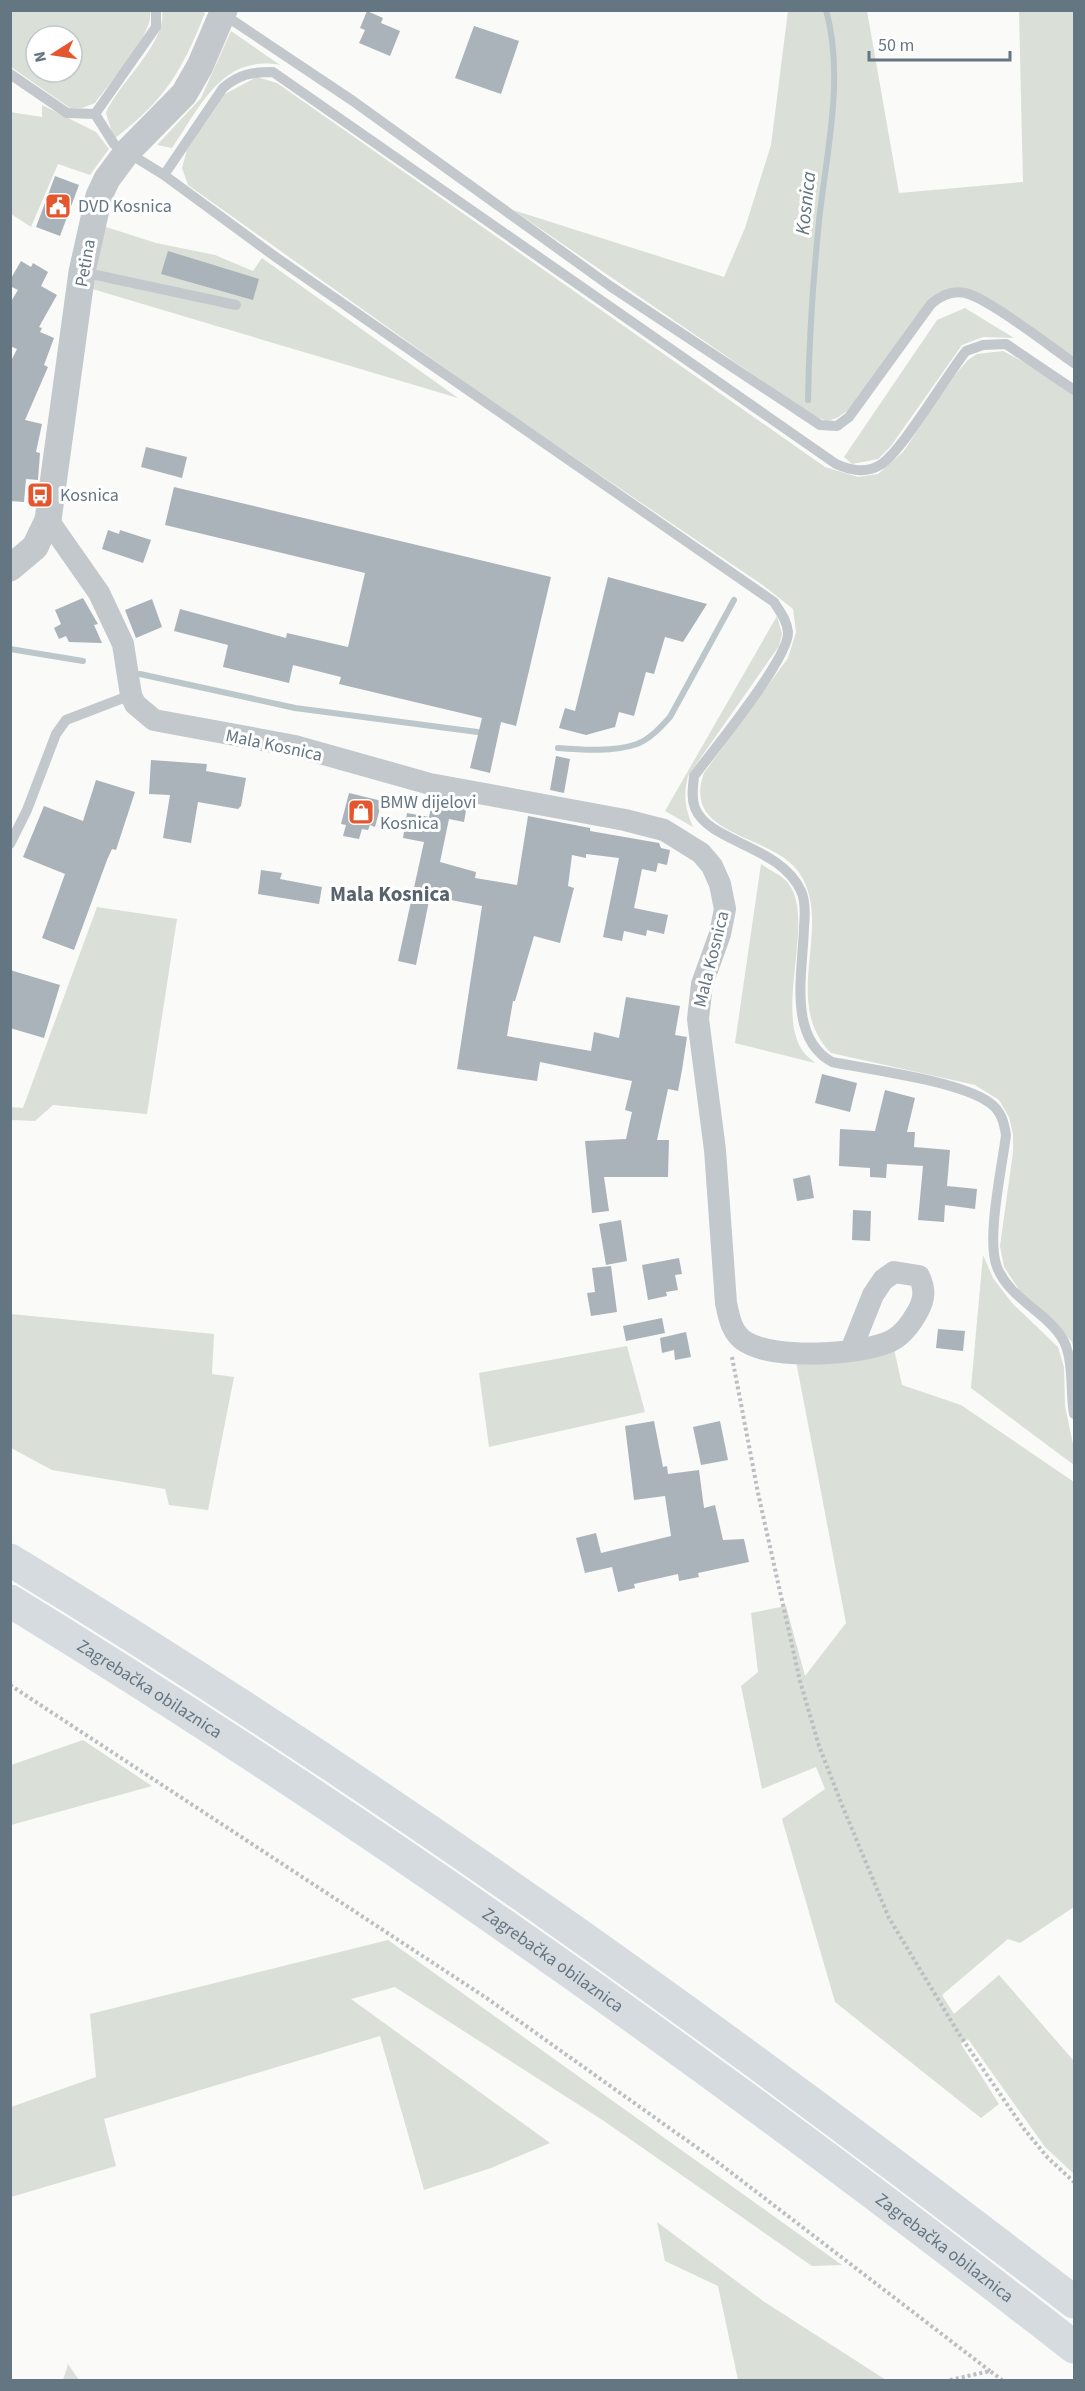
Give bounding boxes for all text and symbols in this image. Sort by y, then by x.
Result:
north arrow [24,24,84,84]
scale bar [869,24,1010,62]
text: 50 m [878,33,914,58]
text: N [28,49,52,64]
water label: Kosnica [789,170,823,236]
public building icon: DVD Kosnica [43,191,73,221]
place label: DVD Kosnica [78,194,172,219]
street label: Petina [69,237,102,289]
bus stop icon: Kosnica [25,480,55,510]
place label: Kosnica [60,483,119,508]
street label: Mala Kosnica [223,723,325,768]
place label: BMW dijelovi Kosnica [380,790,476,836]
shop icon: BMW dijelovi Kosnica [346,797,376,827]
district label: Mala Kosnica [330,879,450,909]
street label: Mala Kosnica [687,908,736,1010]
street label: Zagrebačka obilaznica [72,1634,227,1745]
street label: Zagrebačka obilaznica [477,1902,629,2019]
street label: Zagrebačka obilaznica [870,2187,1019,2309]

